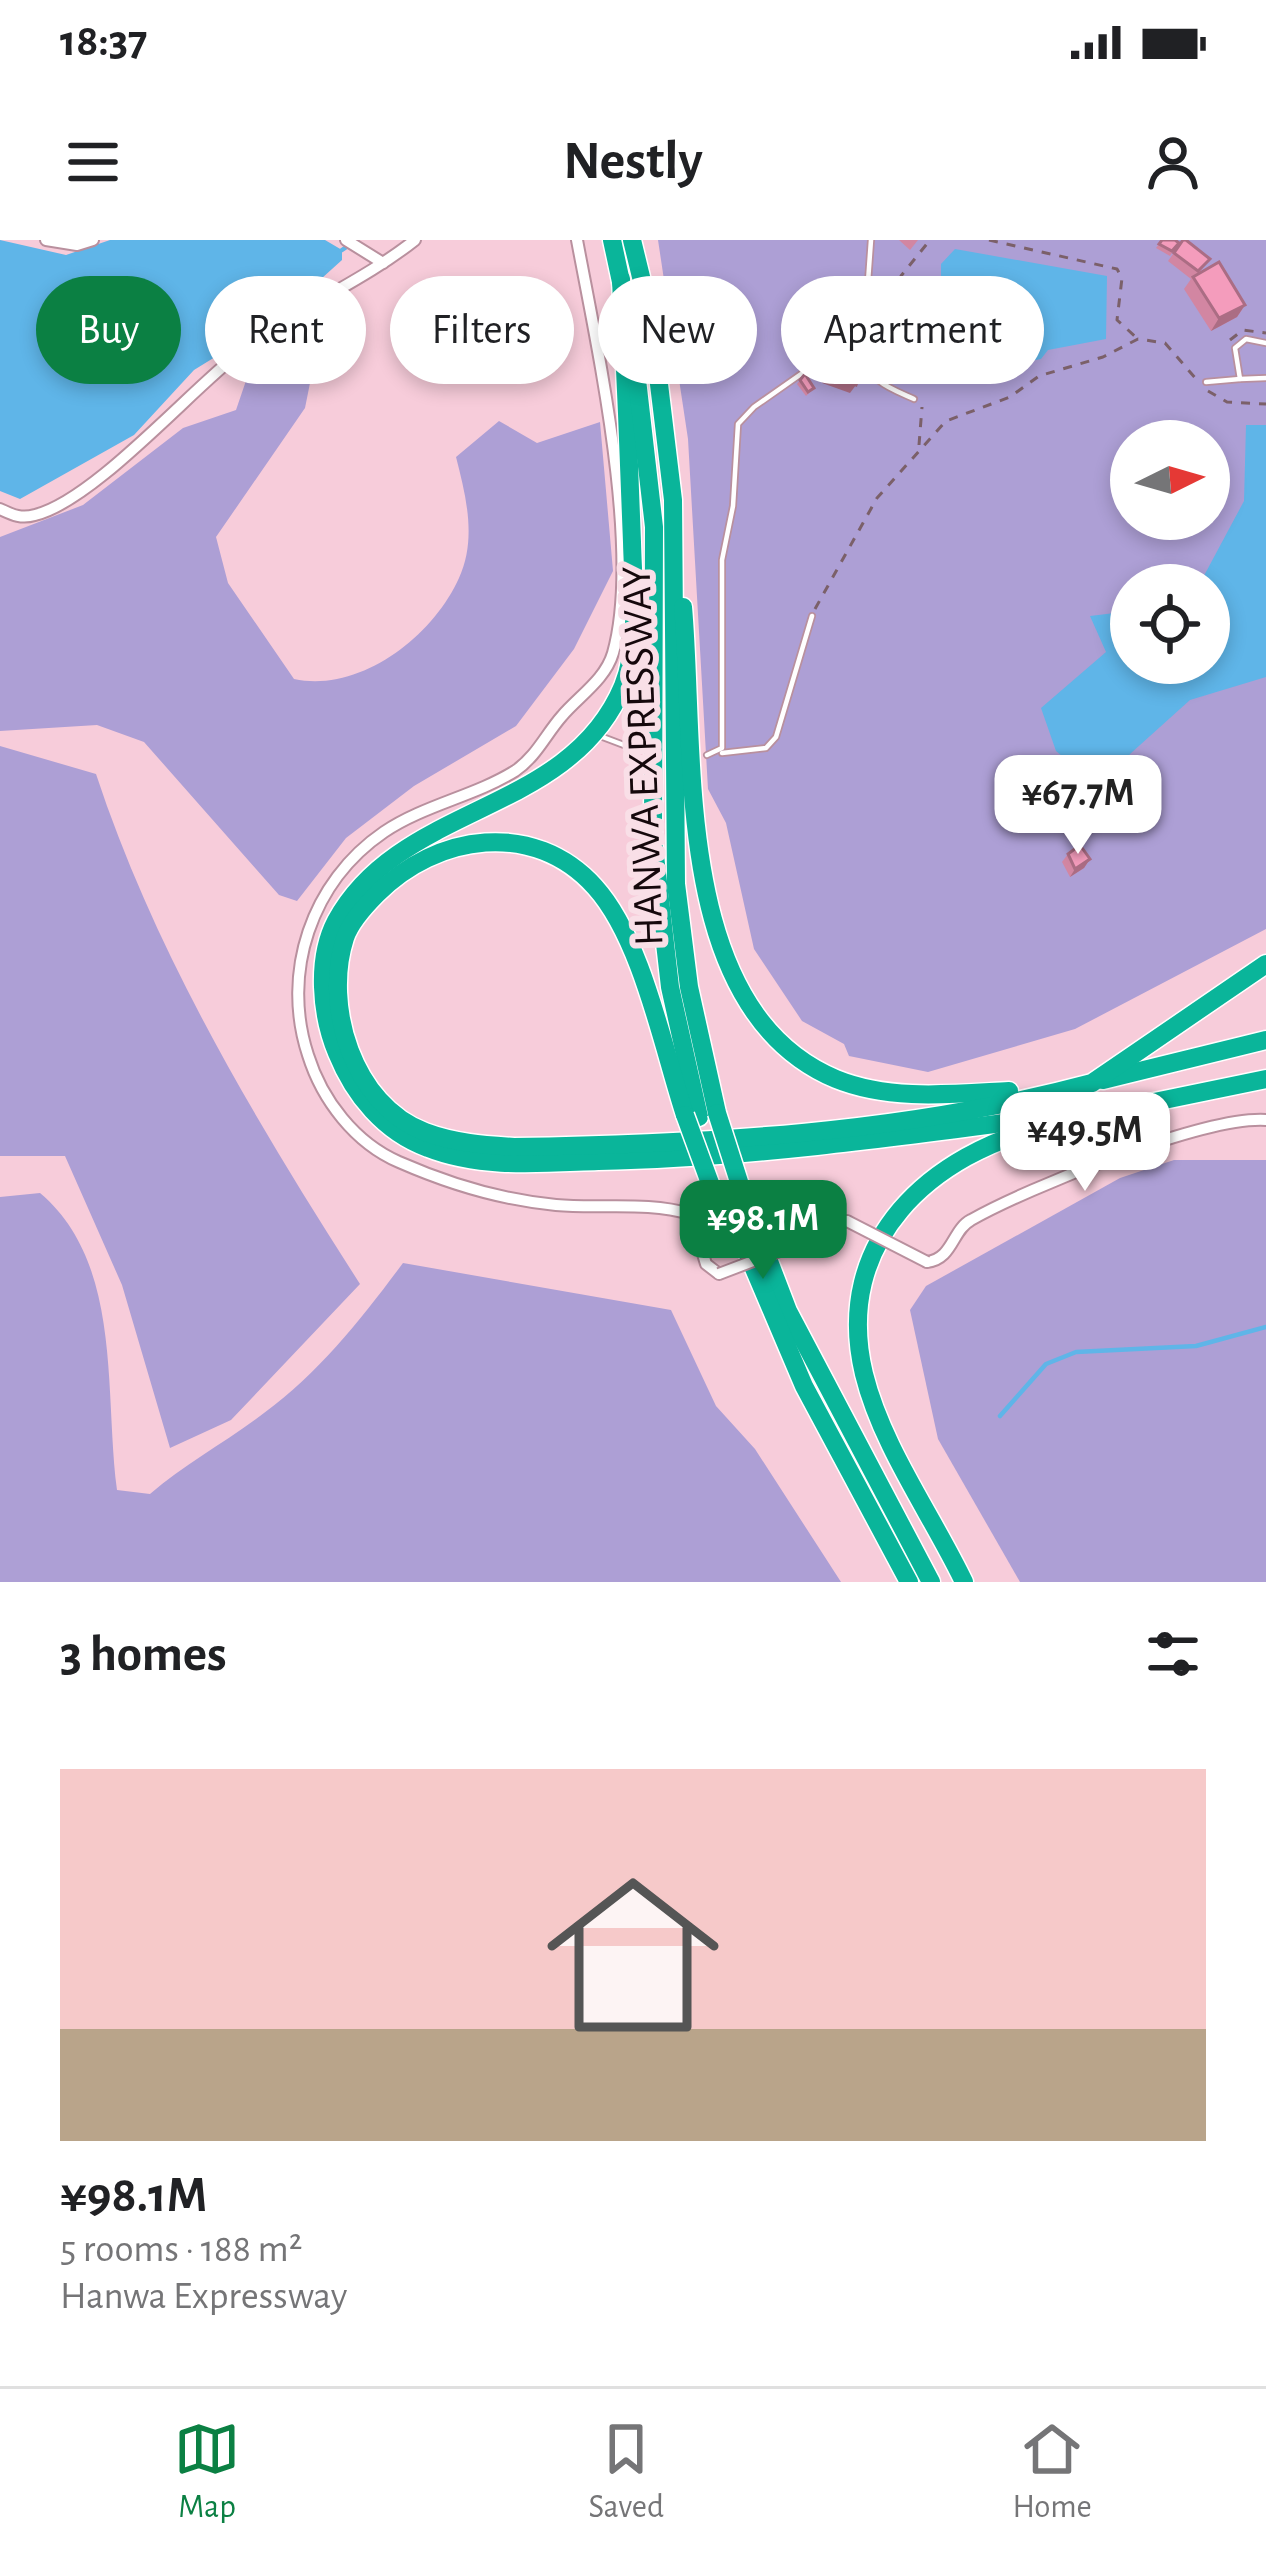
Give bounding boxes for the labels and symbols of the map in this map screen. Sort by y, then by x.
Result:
north arrow [1110,420,1230,540]
street label: HANWA EXPRESSWAY [615,565,671,947]
pin: ¥67.7M [980,755,1176,857]
pin: ¥49.5M [987,1092,1183,1194]
pin: ¥98.1M [665,1180,861,1282]

